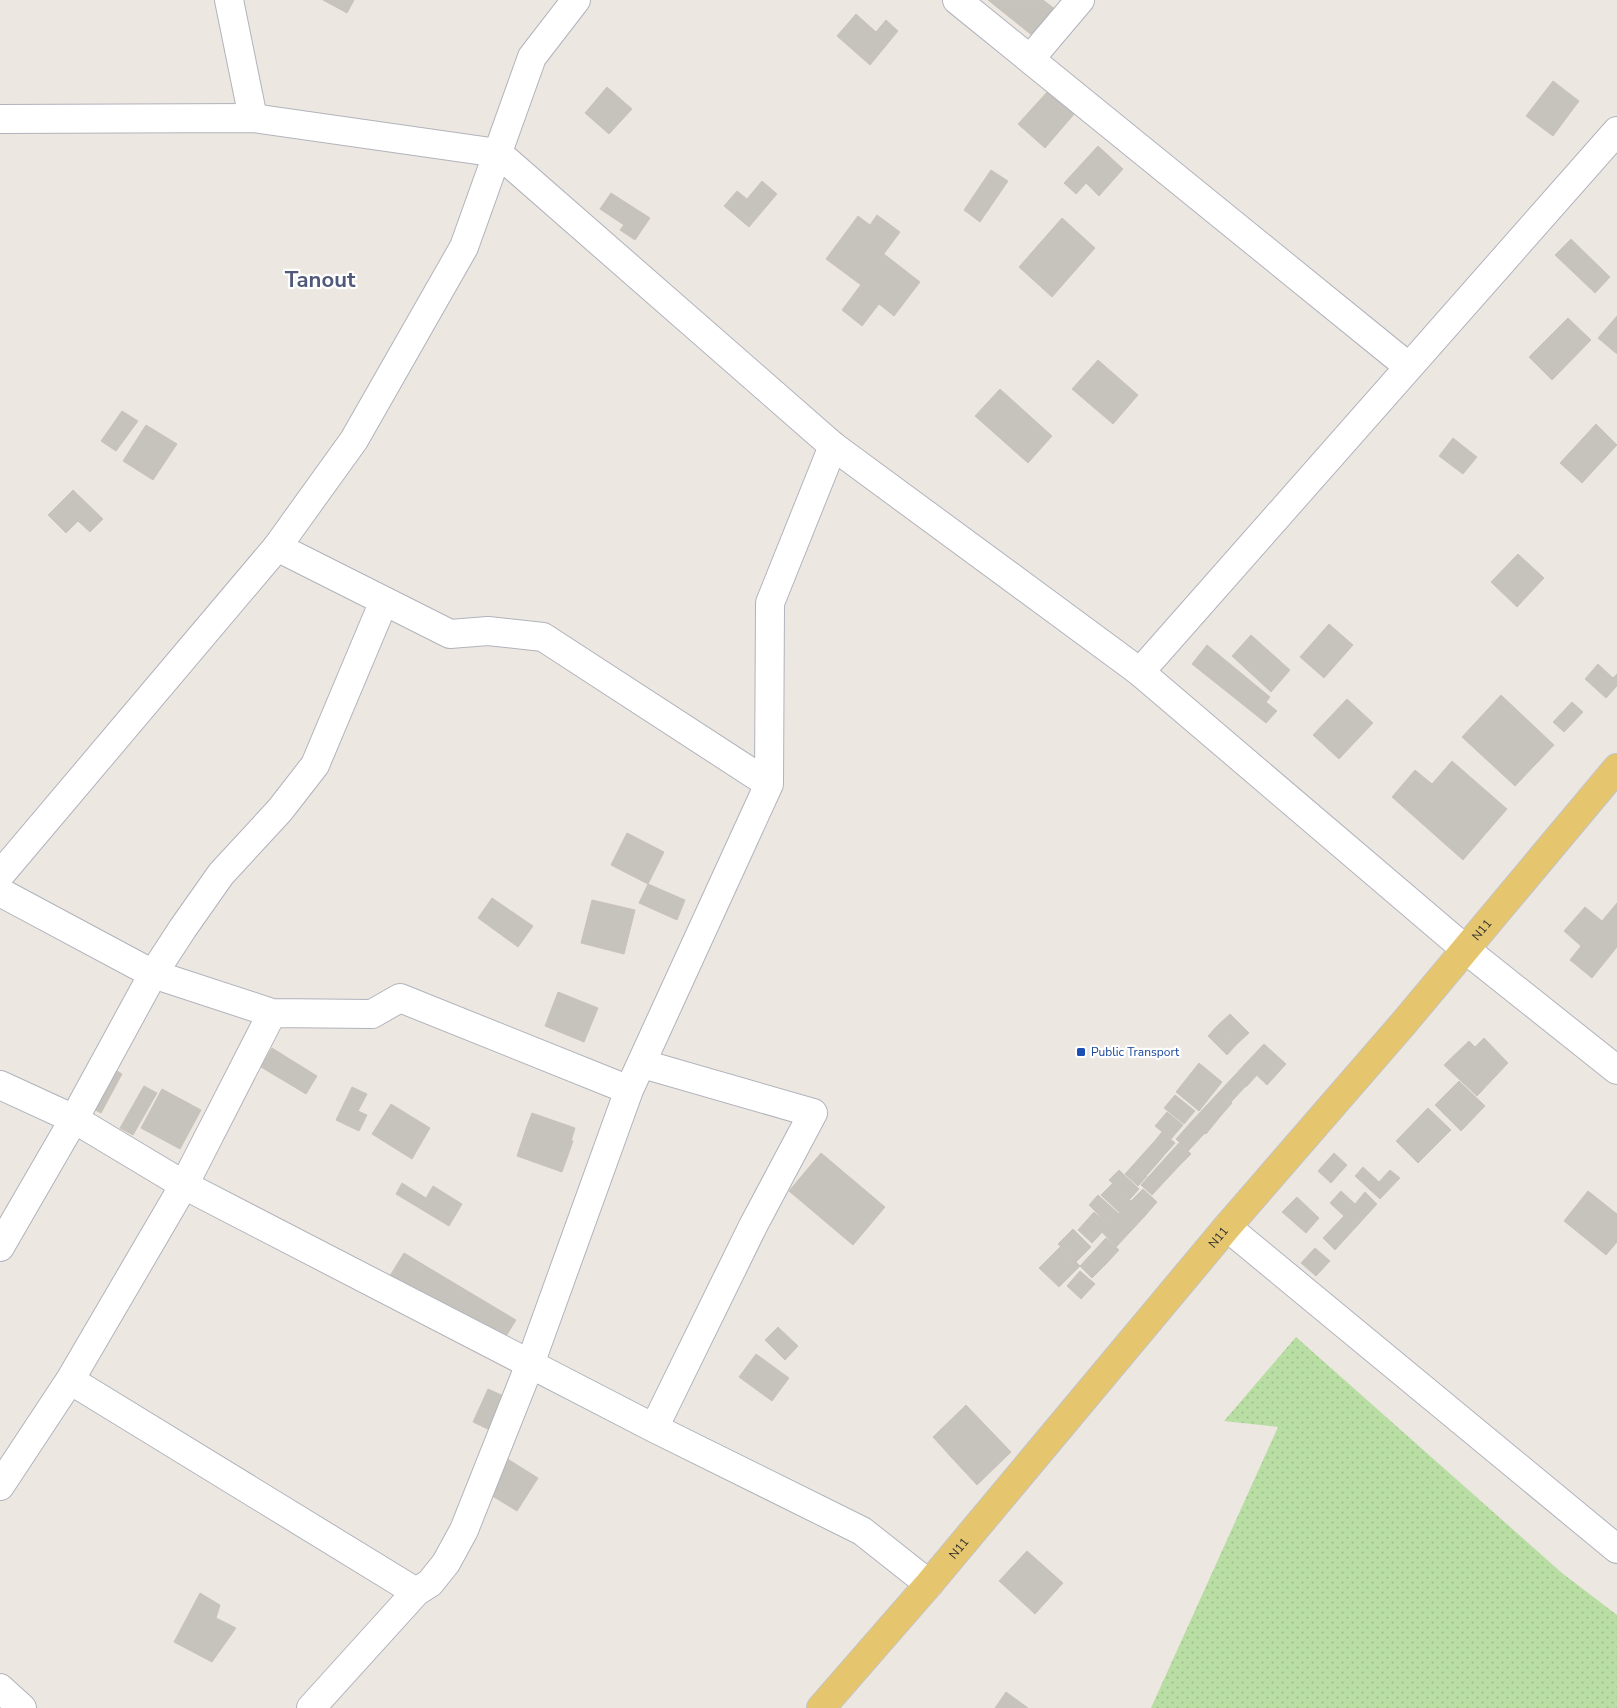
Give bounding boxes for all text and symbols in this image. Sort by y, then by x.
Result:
district label: Tanout [285,265,356,295]
street label: N11 [1468,916,1495,944]
place label: Public Transport [1091,1044,1180,1060]
marker: Public Transport [1075,1046,1087,1058]
street label: N11 [1205,1223,1232,1251]
street label: N11 [945,1534,972,1562]

